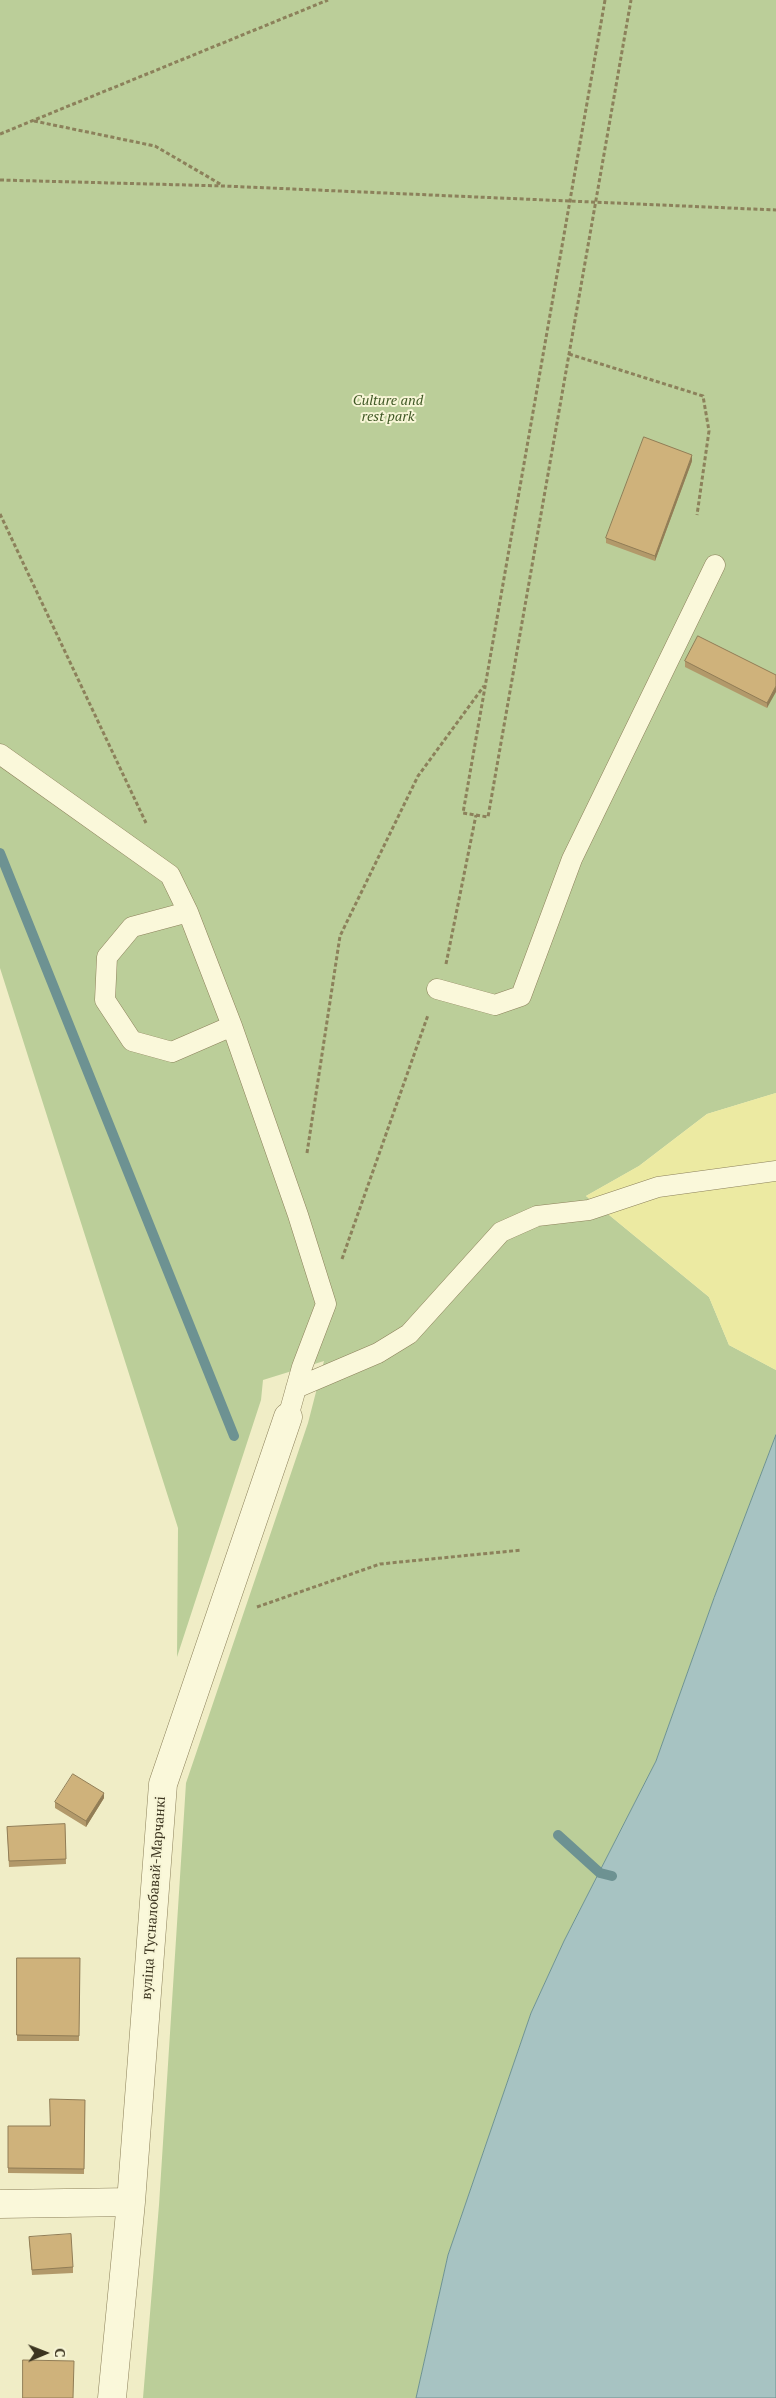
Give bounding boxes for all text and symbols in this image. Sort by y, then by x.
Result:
park label: Culture and rest park [353,393,423,426]
street label: вуліца Тусналобавай-Марчанкі [139,1796,169,2000]
north arrow [20,2328,70,2378]
text: С [51,2348,70,2357]

